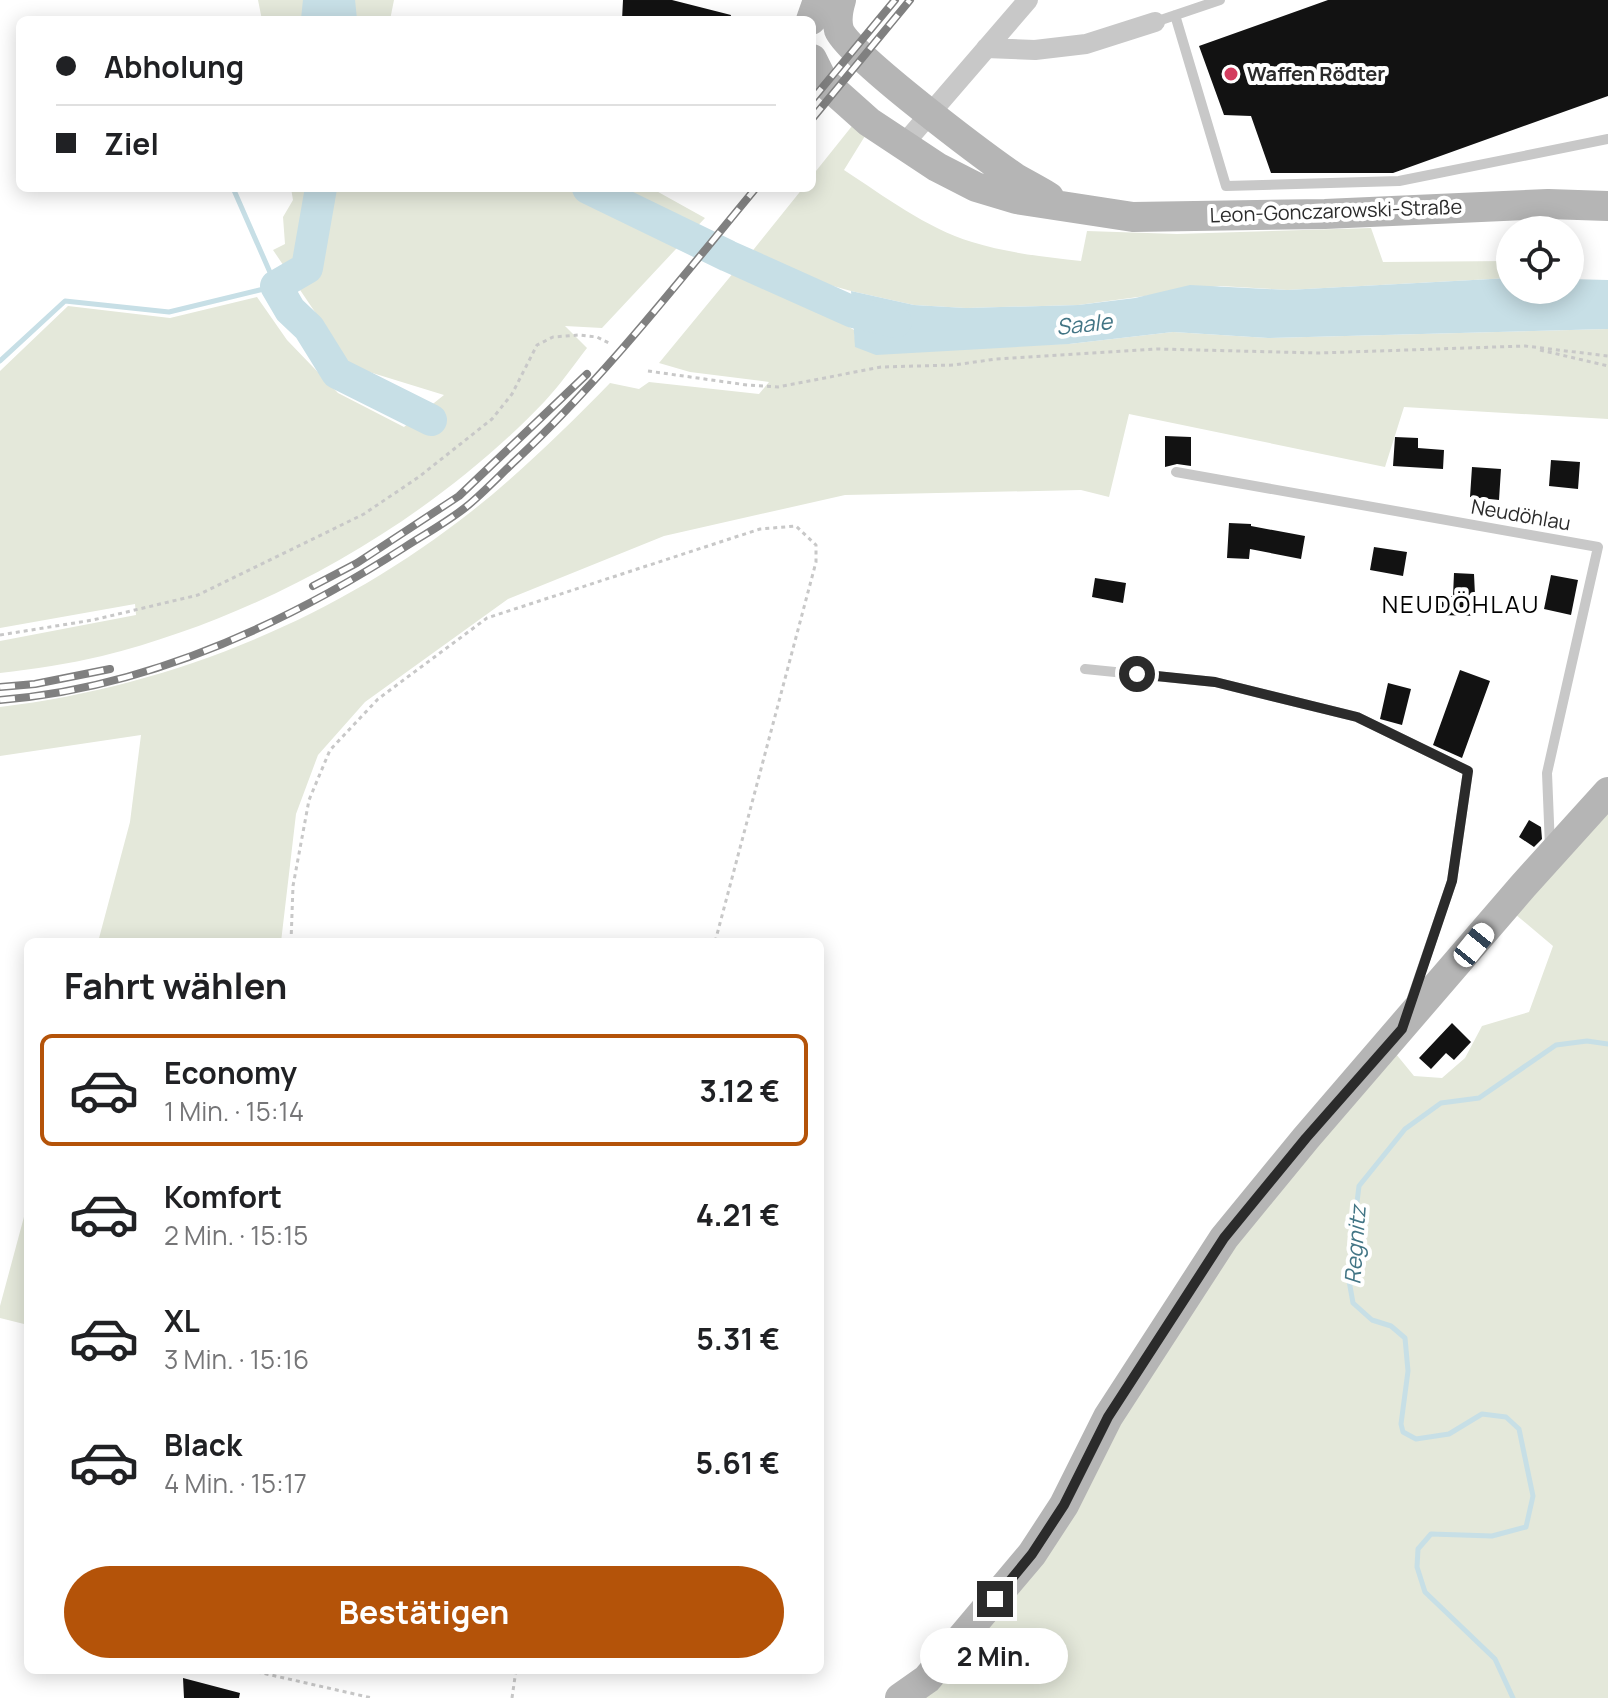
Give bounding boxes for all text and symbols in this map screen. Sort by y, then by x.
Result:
text: Abholung [104,46,244,87]
place label: Waffen Rödter [1247,60,1385,87]
marker: Waffen Rödter [1222,65,1240,83]
text: Ziel [104,123,159,164]
street label: Leon-Gonczarowski-Straße [1209,193,1463,228]
map controls [1496,216,1584,304]
button: locate [1496,216,1584,304]
water label: Saale [1055,306,1115,342]
street label: Neudöhlau [1469,492,1573,537]
district label: NEUDÖHLAU [1382,587,1540,620]
route start [1119,656,1155,692]
car [1450,919,1498,971]
text: Fahrt wählen [64,961,287,1010]
text: Economy [164,1052,297,1093]
icon: car [68,1054,140,1126]
text: 3.12 € [700,1070,780,1111]
text: 1 Min. · 15:14 [164,1093,304,1129]
text: Komfort [164,1176,282,1217]
icon: car [68,1178,140,1250]
text: 4.21 € [696,1194,780,1235]
water label: Regnitz [1337,1202,1373,1285]
text: 2 Min. · 15:15 [164,1217,308,1253]
text: XL [164,1300,200,1341]
icon: car [68,1302,140,1374]
text: 5.31 € [696,1318,780,1359]
text: 3 Min. · 15:16 [164,1341,309,1377]
text: Black [164,1424,242,1465]
icon: car [68,1426,140,1498]
text: 5.61 € [696,1442,780,1483]
text: 4 Min. · 15:17 [164,1465,307,1501]
button: Bestätigen [64,1566,784,1658]
route end [977,1581,1013,1617]
callout: 2 Min. [921,1627,1069,1683]
text: 2 Min. [957,1638,1031,1674]

